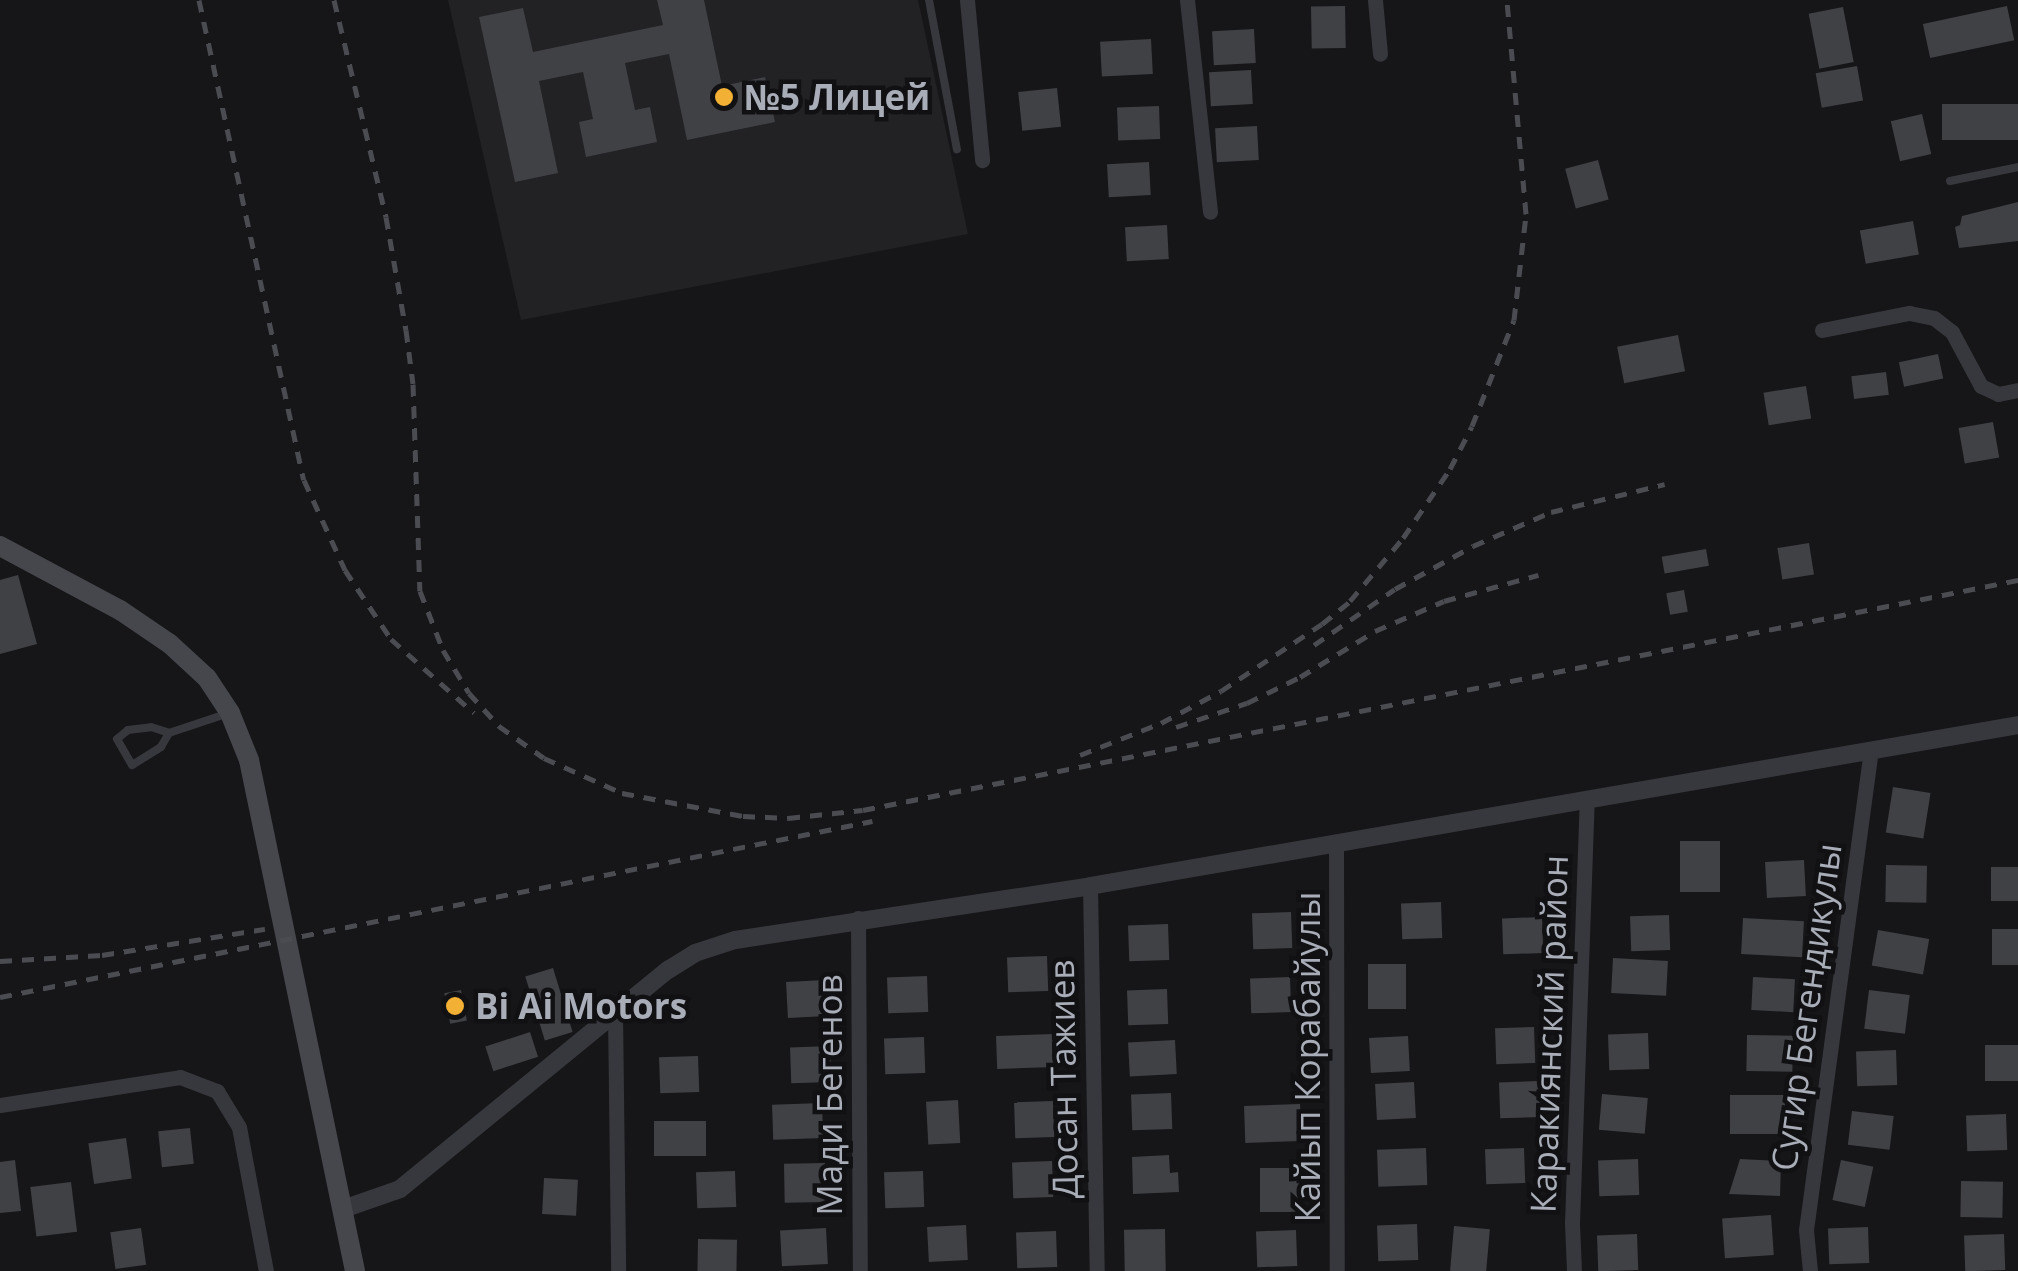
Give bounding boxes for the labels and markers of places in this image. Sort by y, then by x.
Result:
place label: №5 Лицей [744,76,930,118]
marker: №5 Лицей [713,86,735,108]
place label: Bi Ai Motors [475,985,687,1027]
marker: Bi Ai Motors [444,995,466,1017]

